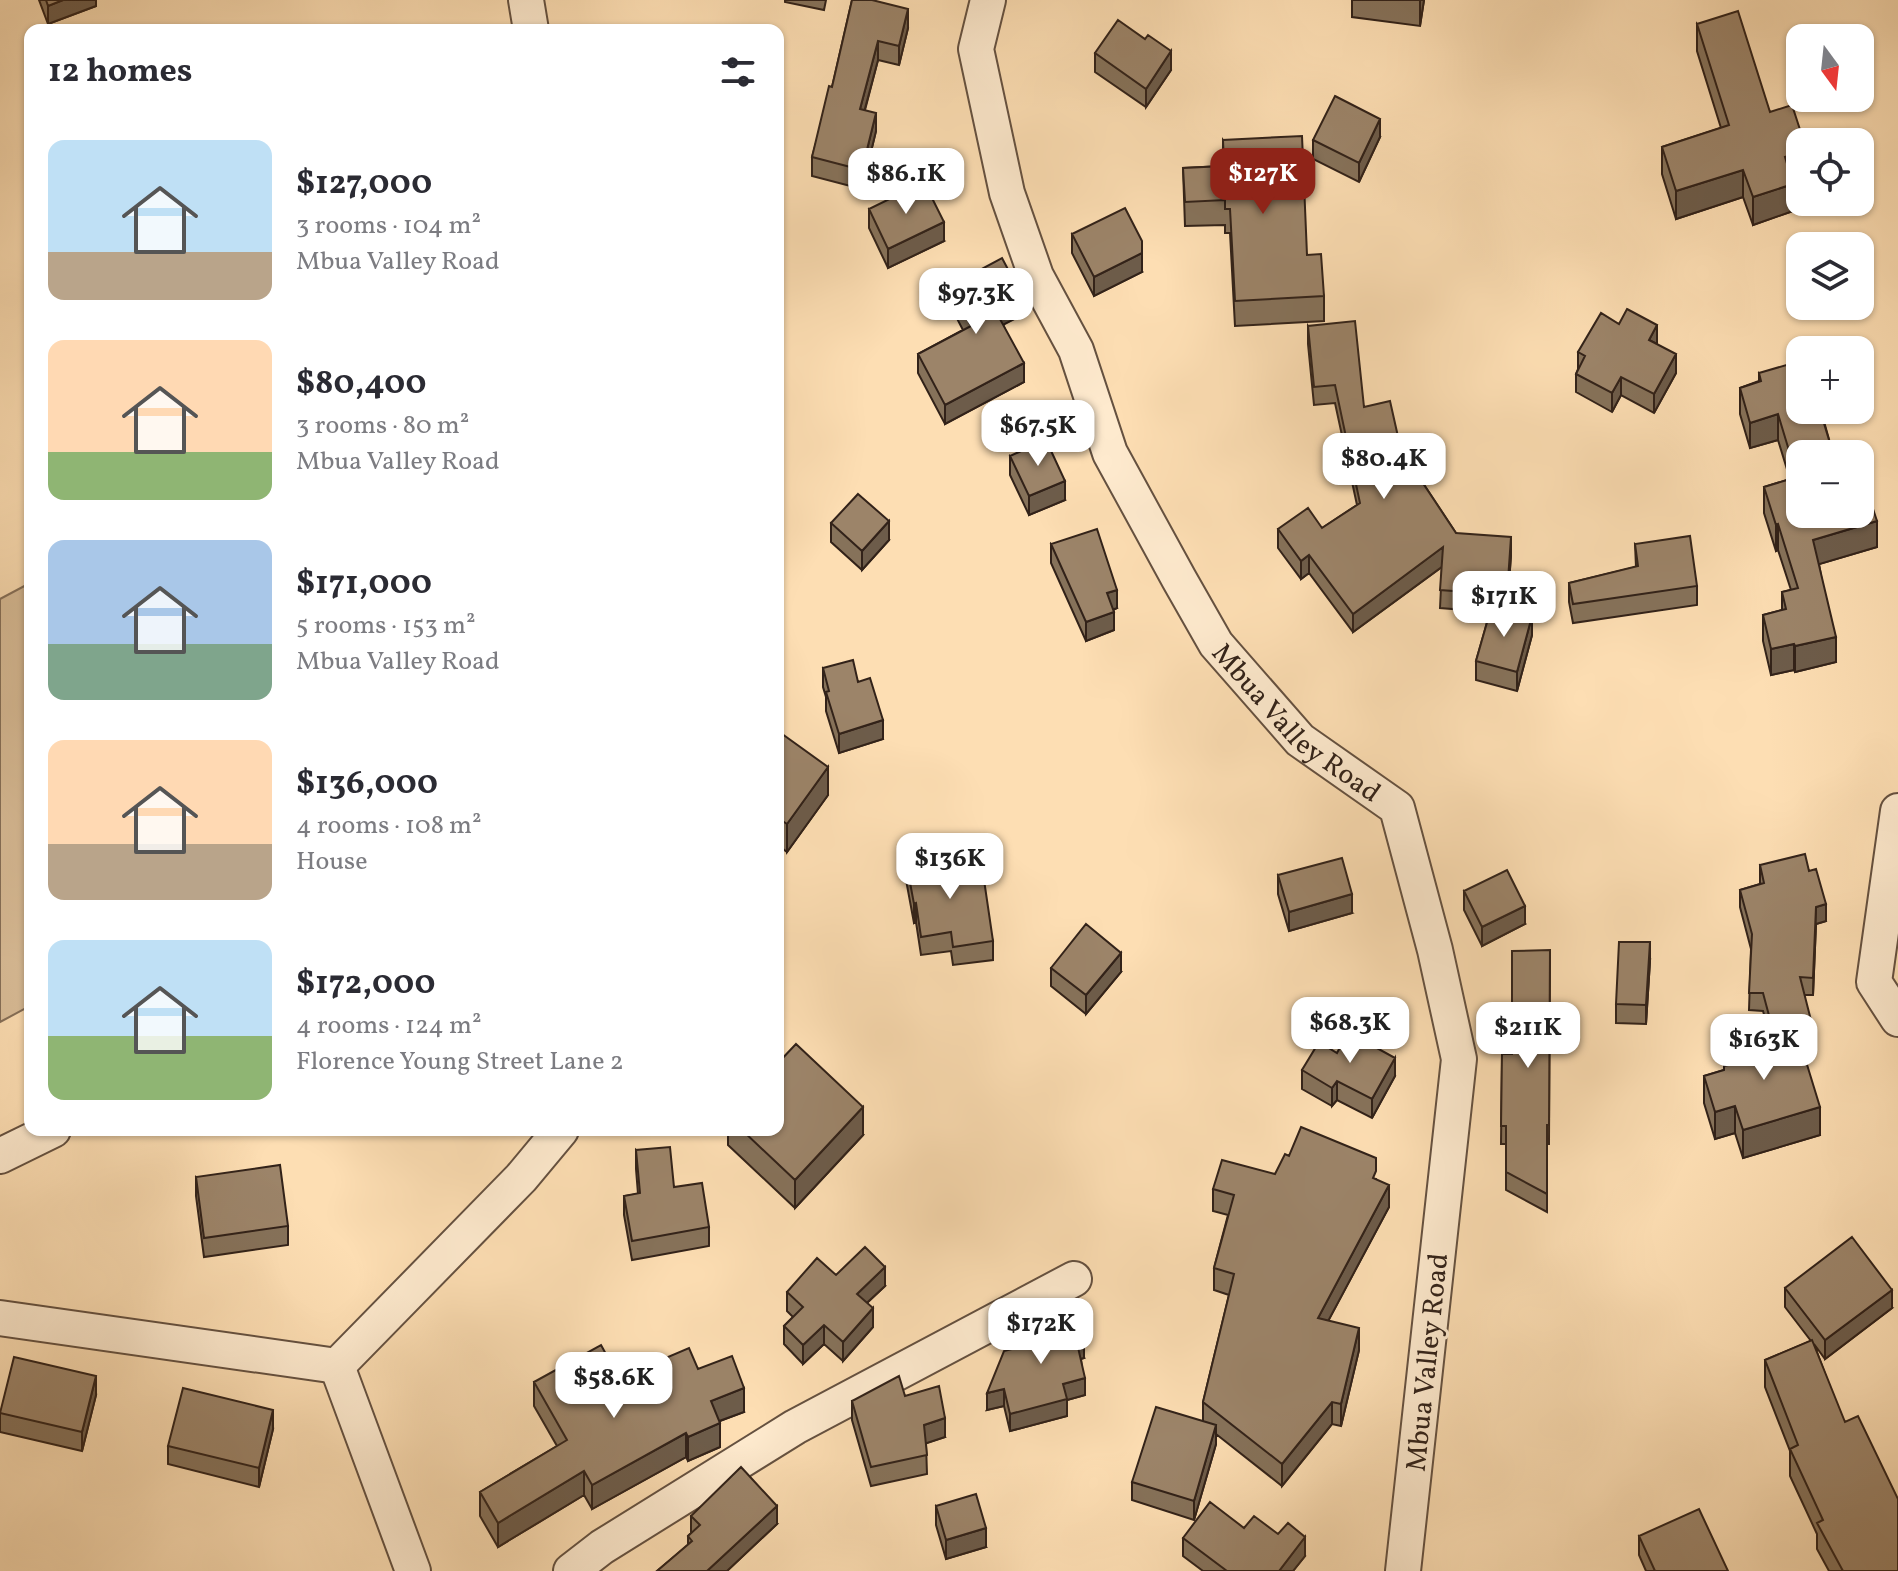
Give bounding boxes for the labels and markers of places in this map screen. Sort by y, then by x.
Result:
pin: $86.1K [841,148,971,216]
pin: $127K [1207,148,1319,216]
pin: $97.3K [911,268,1041,336]
pin: $67.5K [973,400,1103,468]
pin: $80.4K [1319,433,1449,501]
pin: $171K [1448,571,1560,639]
pin: $136K [894,833,1006,901]
pin: $68.3K [1285,997,1415,1065]
pin: $211K [1472,1002,1584,1070]
pin: $163K [1708,1014,1820,1082]
pin: $172K [985,1298,1097,1366]
pin: $58.6K [549,1352,679,1420]

